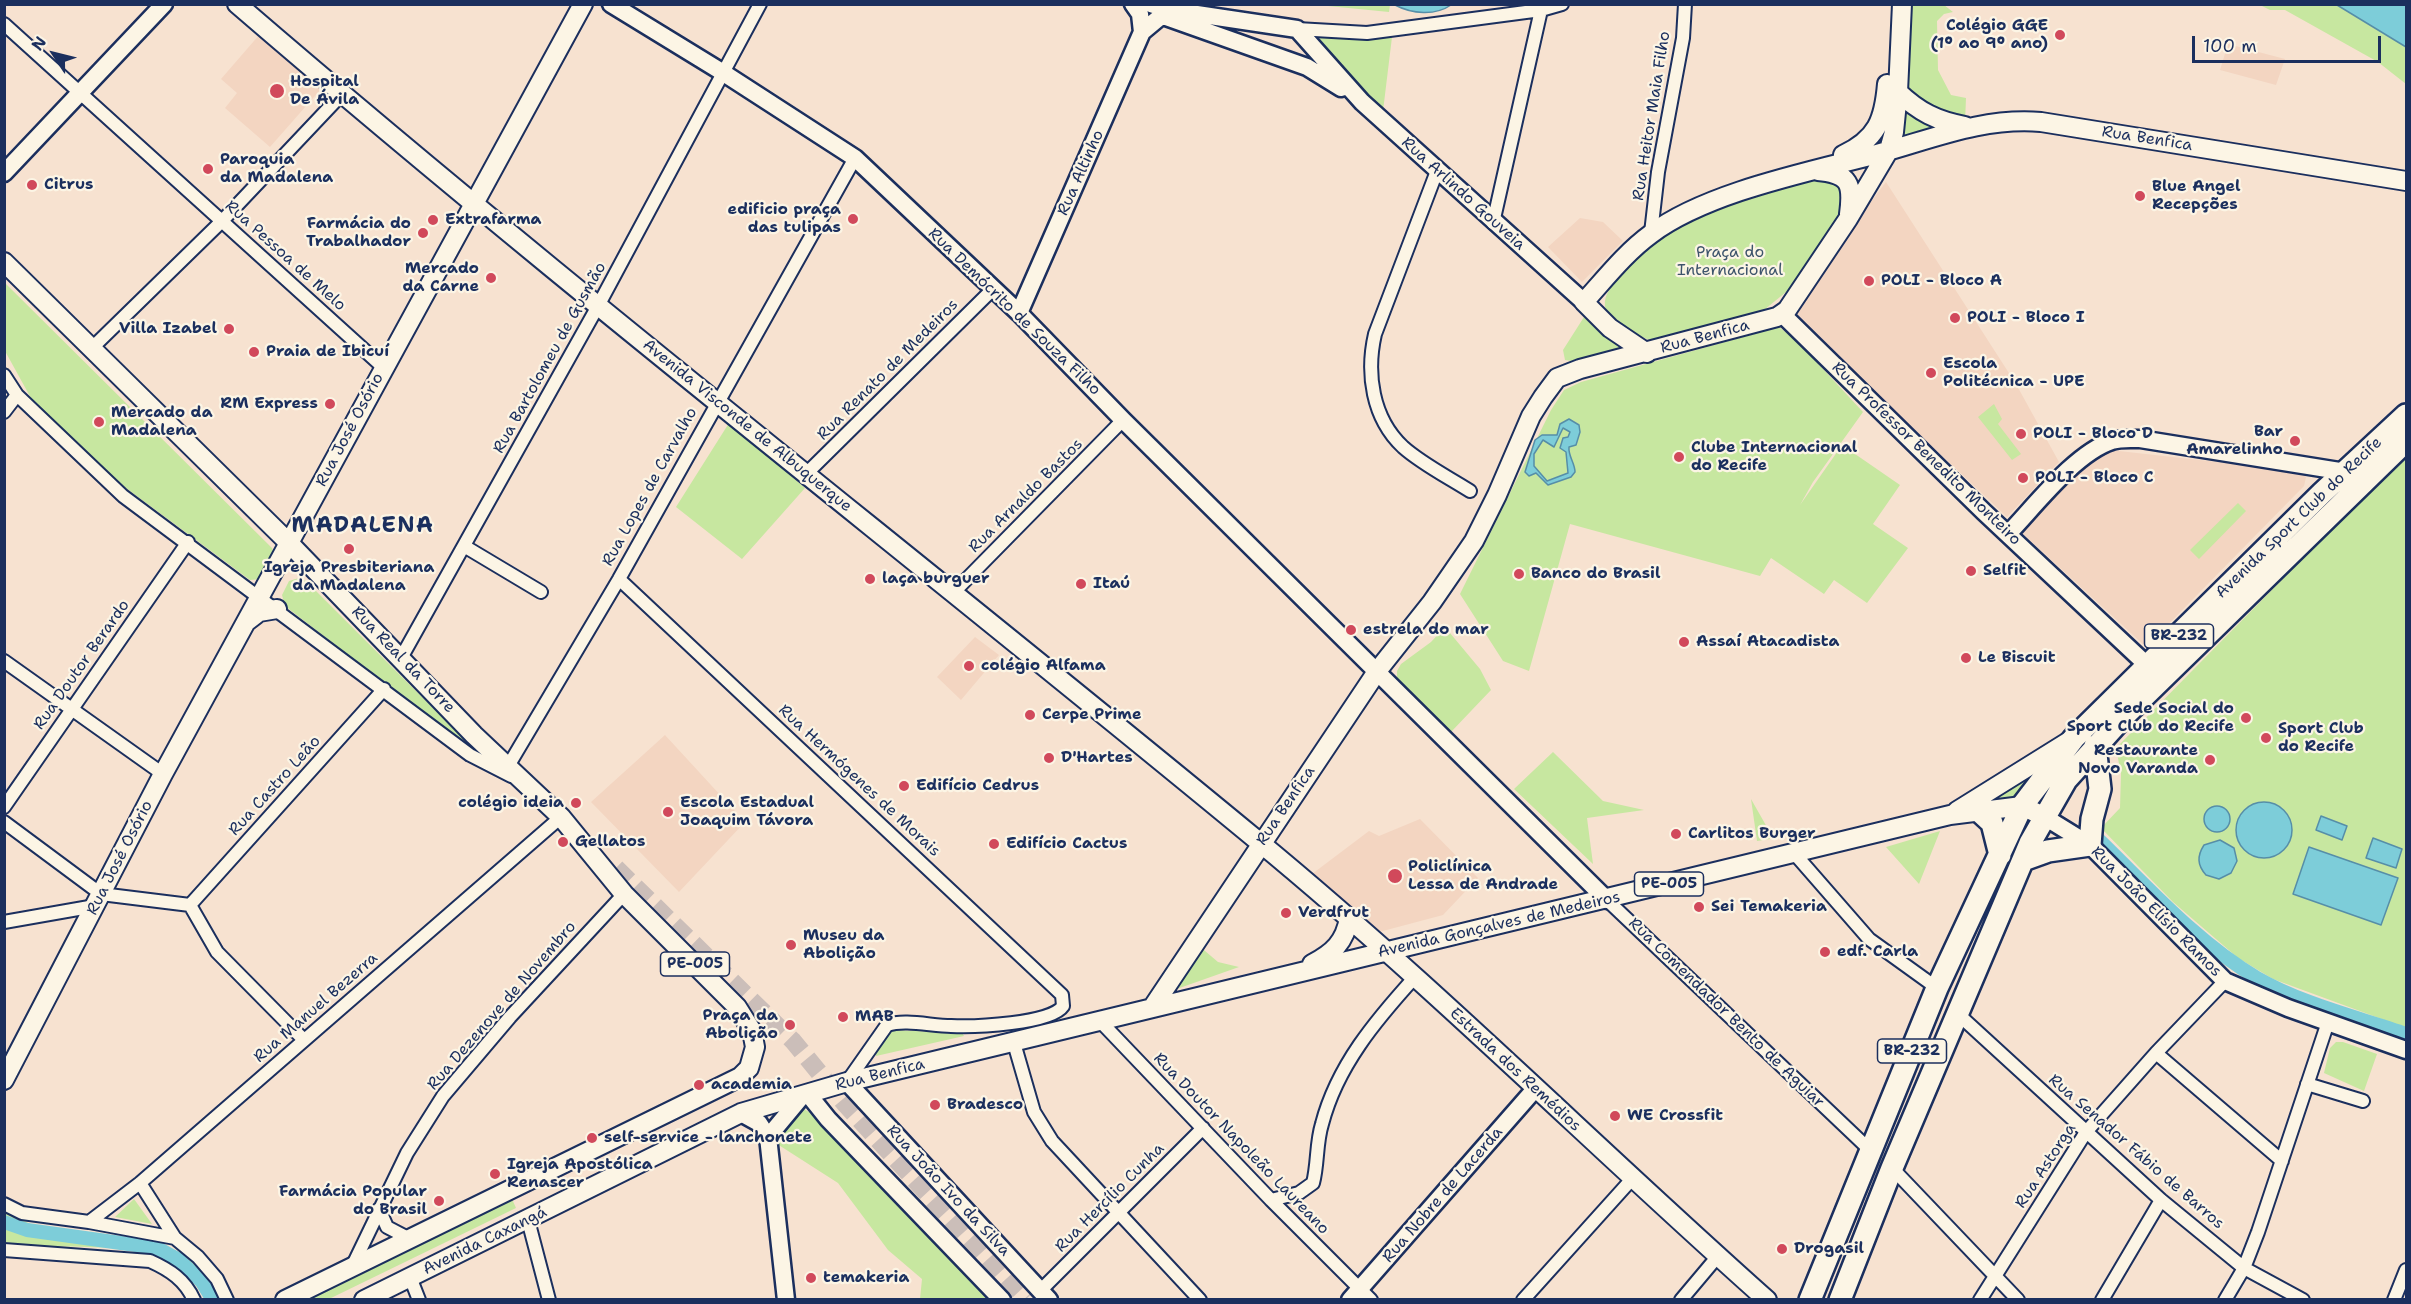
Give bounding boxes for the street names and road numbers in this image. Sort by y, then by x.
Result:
street label: Rua Heitor Maia Filho [1629,30,1675,202]
street label: Rua Benfica [2100,122,2194,156]
street label: Rua Altinho [1054,127,1108,219]
street label: Rua Arlindo Gouveia [1397,133,1529,255]
street label: Rua Pessoa de Melo [221,197,349,315]
street label: Rua Demócrito de Souza Filho [924,224,1104,400]
street label: Rua Bartolomeu de Gusmão [489,259,611,457]
street label: Rua Renato de Medeiros [813,295,963,445]
street label: Rua Benfica [1658,316,1752,358]
street label: Avenida Visconde de Albuquerque [639,336,855,516]
street label: Rua Professor Benedito Monteiro [1827,358,2025,550]
street label: Rua José Osório [312,370,388,490]
street label: Rua Lopes de Carvalho [598,404,702,570]
street label: Avenida Sport Club do Recife [2212,433,2386,603]
street label: Rua Arnaldo Bastos [965,435,1087,557]
street label: Rua Doutor Berardo [30,596,134,734]
street label: Rua Real da Torre [347,603,459,717]
road number: BR-232 [2144,624,2214,648]
street label: Rua Hermógenes de Morais [774,701,944,861]
street label: Rua Castro Leão [225,732,325,840]
street label: Rua Benfica [1253,763,1319,849]
street label: Rua José Osório [83,798,157,918]
street label: Rua João Elísio Ramos [2087,843,2225,981]
road number: PE-005 [1634,872,1704,896]
street label: Avenida Gonçalves de Medeiros [1376,888,1622,962]
street label: Rua Comendador Bento de Aguiar [1624,914,1828,1112]
street label: Rua Dezenove de Novembro [424,918,580,1094]
street label: Rua Manuel Bezerra [250,949,382,1067]
road number: PE-005 [660,952,730,976]
street label: Estrada dos Remédios [1445,1004,1585,1136]
road number: BR-232 [1878,1039,1946,1063]
street label: Rua Doutor Napoleão Laureano [1149,1049,1333,1239]
street label: Rua Benfica [833,1055,927,1095]
street label: Rua Senador Fábio de Barros [2044,1071,2228,1233]
street label: Rua Astorga [2012,1120,2080,1212]
street label: Rua João Ivo da Silva [882,1121,1014,1261]
street label: Rua Nobre de Lacerda [1379,1123,1507,1267]
street label: Rua Hercílio Cunha [1051,1139,1169,1257]
street label: Avenida Caxangá [420,1203,550,1279]

